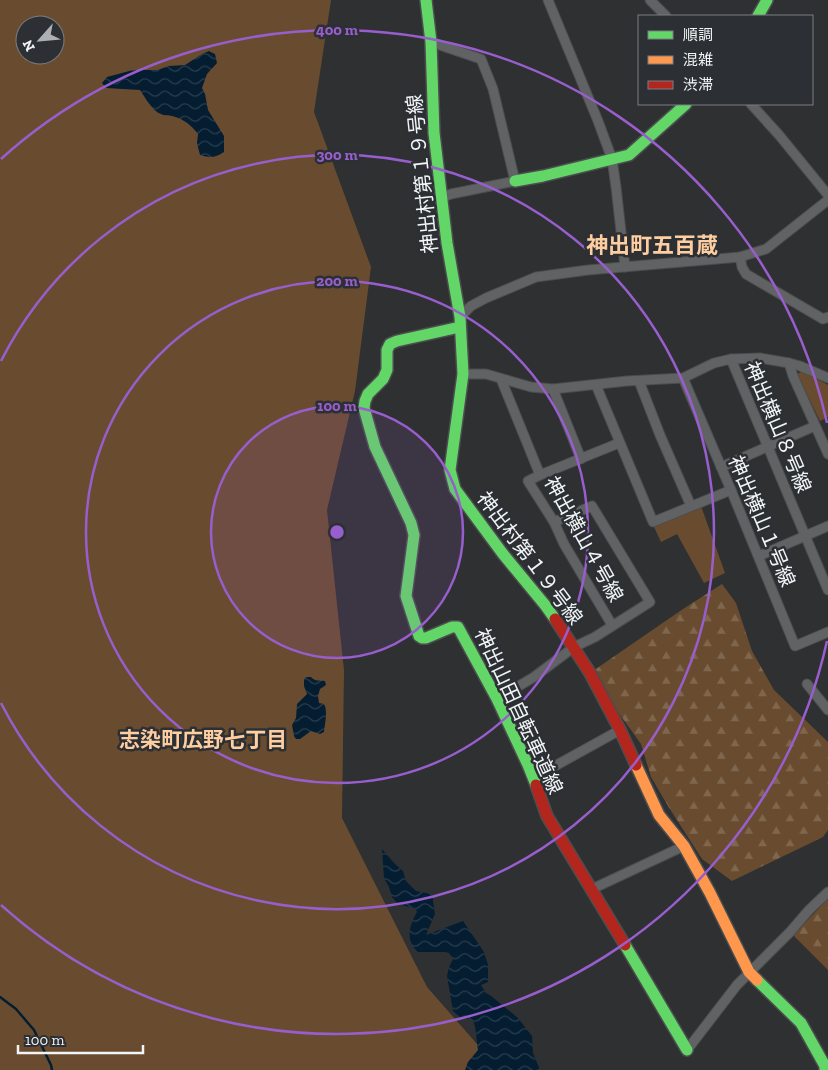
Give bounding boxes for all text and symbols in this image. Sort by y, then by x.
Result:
north arrow [15,15,65,65]
legend [638,15,813,105]
text: 400 m [316,21,358,39]
text: 順調 [683,26,713,44]
text: N [19,37,39,54]
text: 混雑 [683,51,713,69]
text: 渋滞 [683,76,713,94]
street label: 神出村第１９号線 [402,93,442,255]
text: 300 m [316,146,358,164]
district label: 神出町五百蔵 [586,232,718,259]
text: 200 m [316,272,358,290]
street label: 神出横山８号線 [740,358,816,496]
text: 100 m [317,397,357,415]
street label: 神出横山１号線 [724,452,800,590]
street label: 神出横山４号線 [540,472,628,606]
street label: 神出村第１９号線 [472,487,588,629]
centre of rings [328,523,346,541]
street label: 神出山田自転車道線 [470,624,568,798]
district label: 志染町広野七丁目 [119,727,287,752]
scale bar [18,1022,142,1054]
text: 100 m [25,1031,64,1049]

